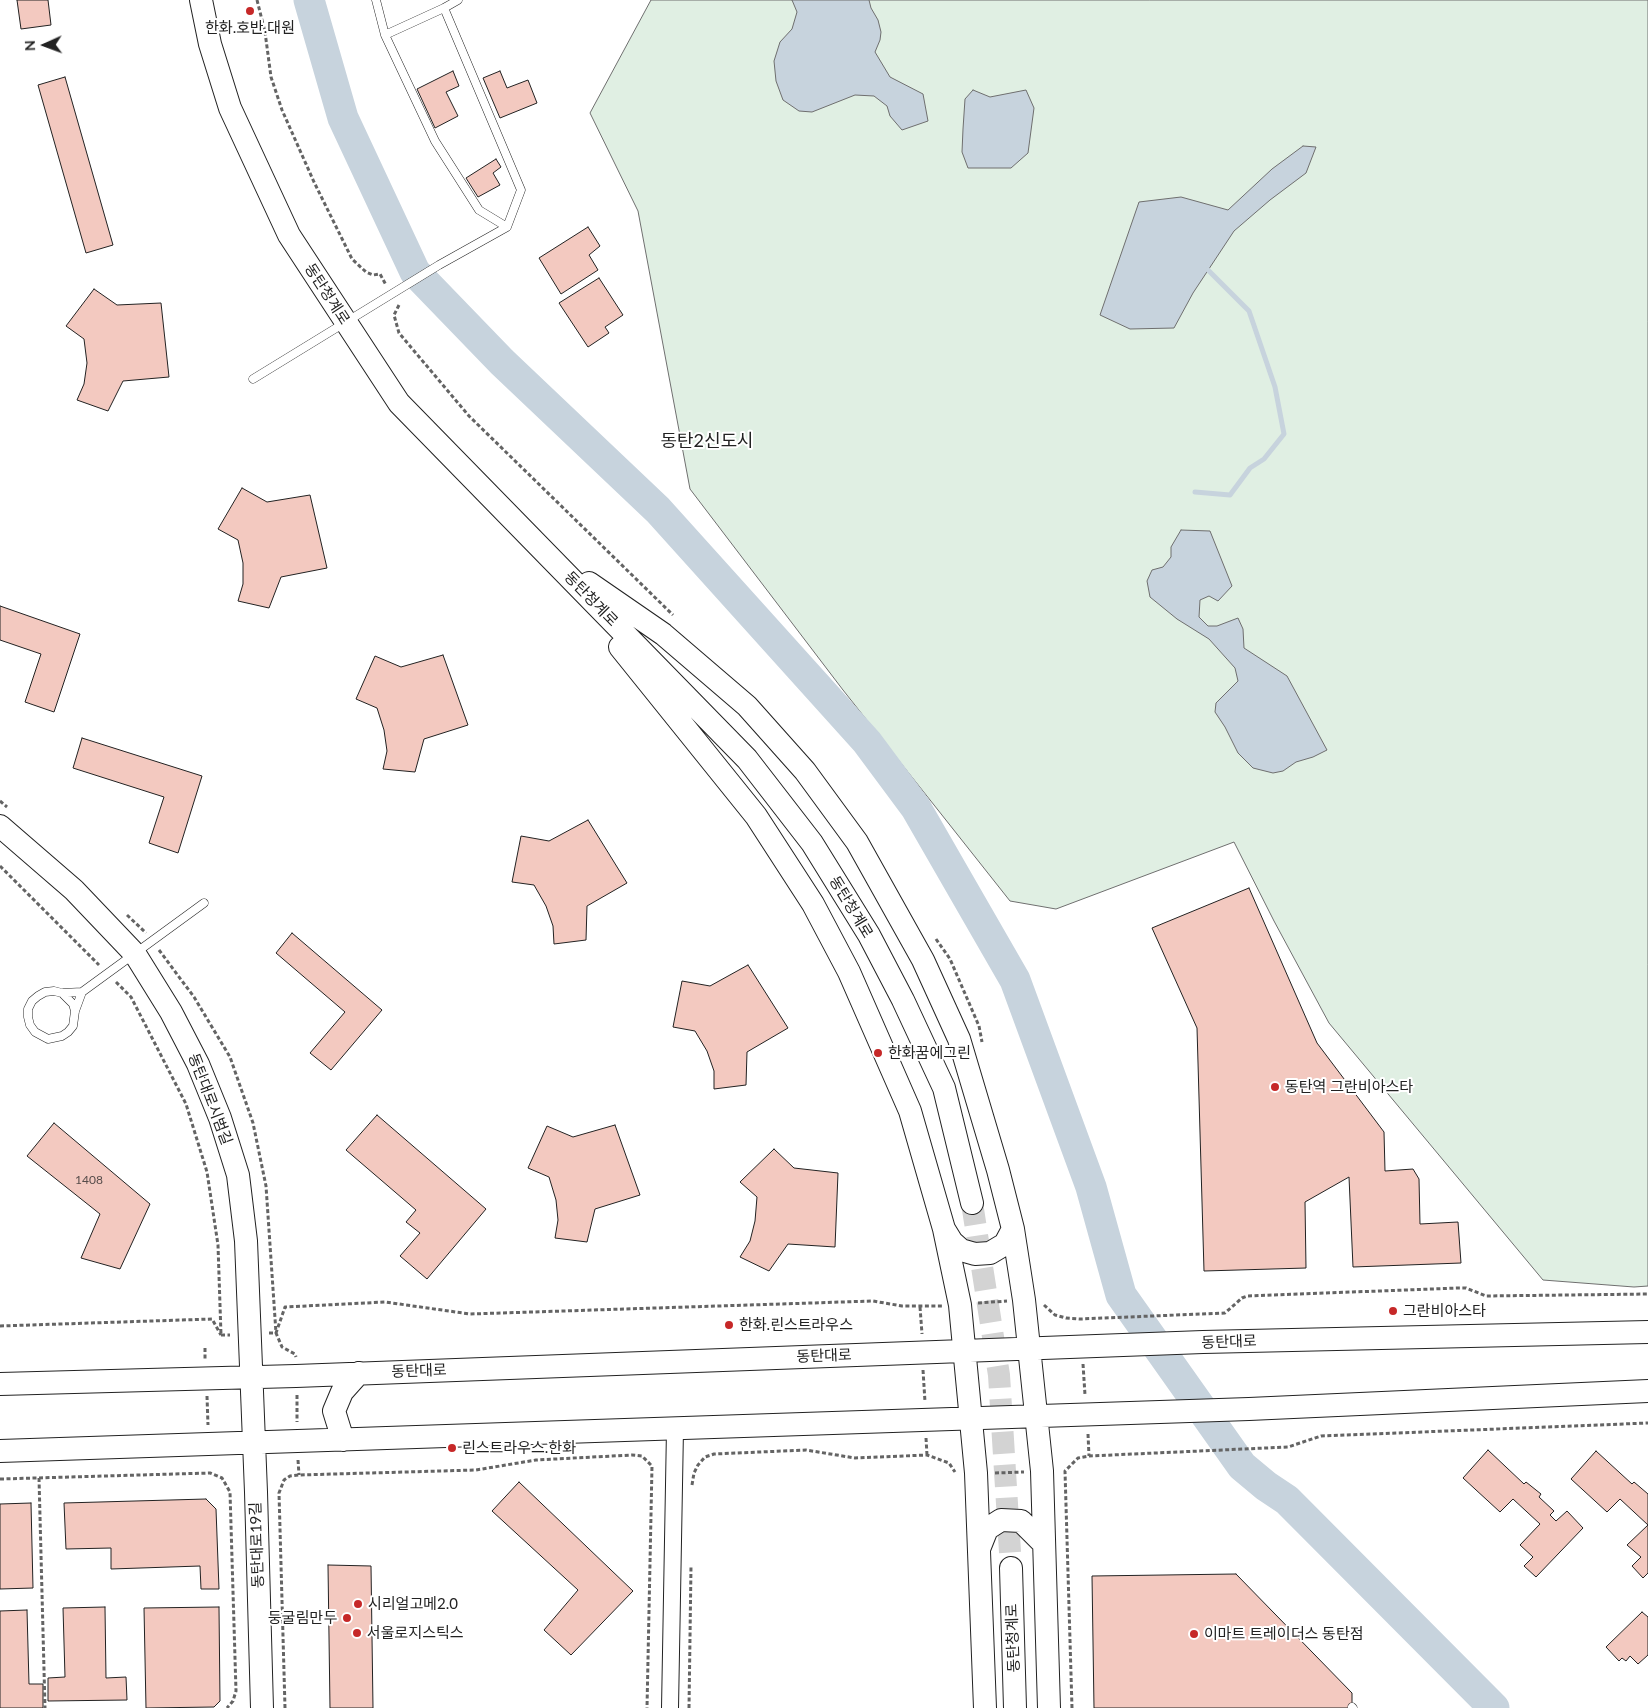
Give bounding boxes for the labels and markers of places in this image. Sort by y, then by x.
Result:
marker: 한화.호반.대원 [244,5,256,17]
place label: 한화.호반.대원 [205,19,295,37]
place label: 한화꿈에그린 [888,1044,971,1062]
marker: 한화꿈에그린 [872,1047,884,1059]
place label: 동탄역 그란비아스타 [1285,1078,1413,1096]
marker: 동탄역 그란비아스타 [1269,1081,1281,1093]
place label: 그란비아스타 [1403,1302,1486,1320]
marker: 그란비아스타 [1387,1305,1399,1317]
place label: 한화.린스트라우스 [739,1316,853,1334]
marker: 한화.린스트라우스 [723,1319,735,1331]
place label: 린스트라우스.한화 [462,1439,576,1457]
marker: 린스트라우스.한화 [446,1442,458,1454]
place label: 시리얼고메2.0 [368,1595,458,1613]
marker: 시리얼고메2.0 [352,1598,364,1610]
place label: 둥굴림만두 [268,1609,337,1627]
marker: 둥굴림만두 [341,1612,353,1624]
place label: 서울로지스틱스 [367,1624,464,1642]
place label: 이마트 트레이더스 동탄점 [1204,1625,1363,1643]
marker: 서울로지스틱스 [351,1627,363,1639]
marker: 이마트 트레이더스 동탄점 [1188,1628,1200,1640]

